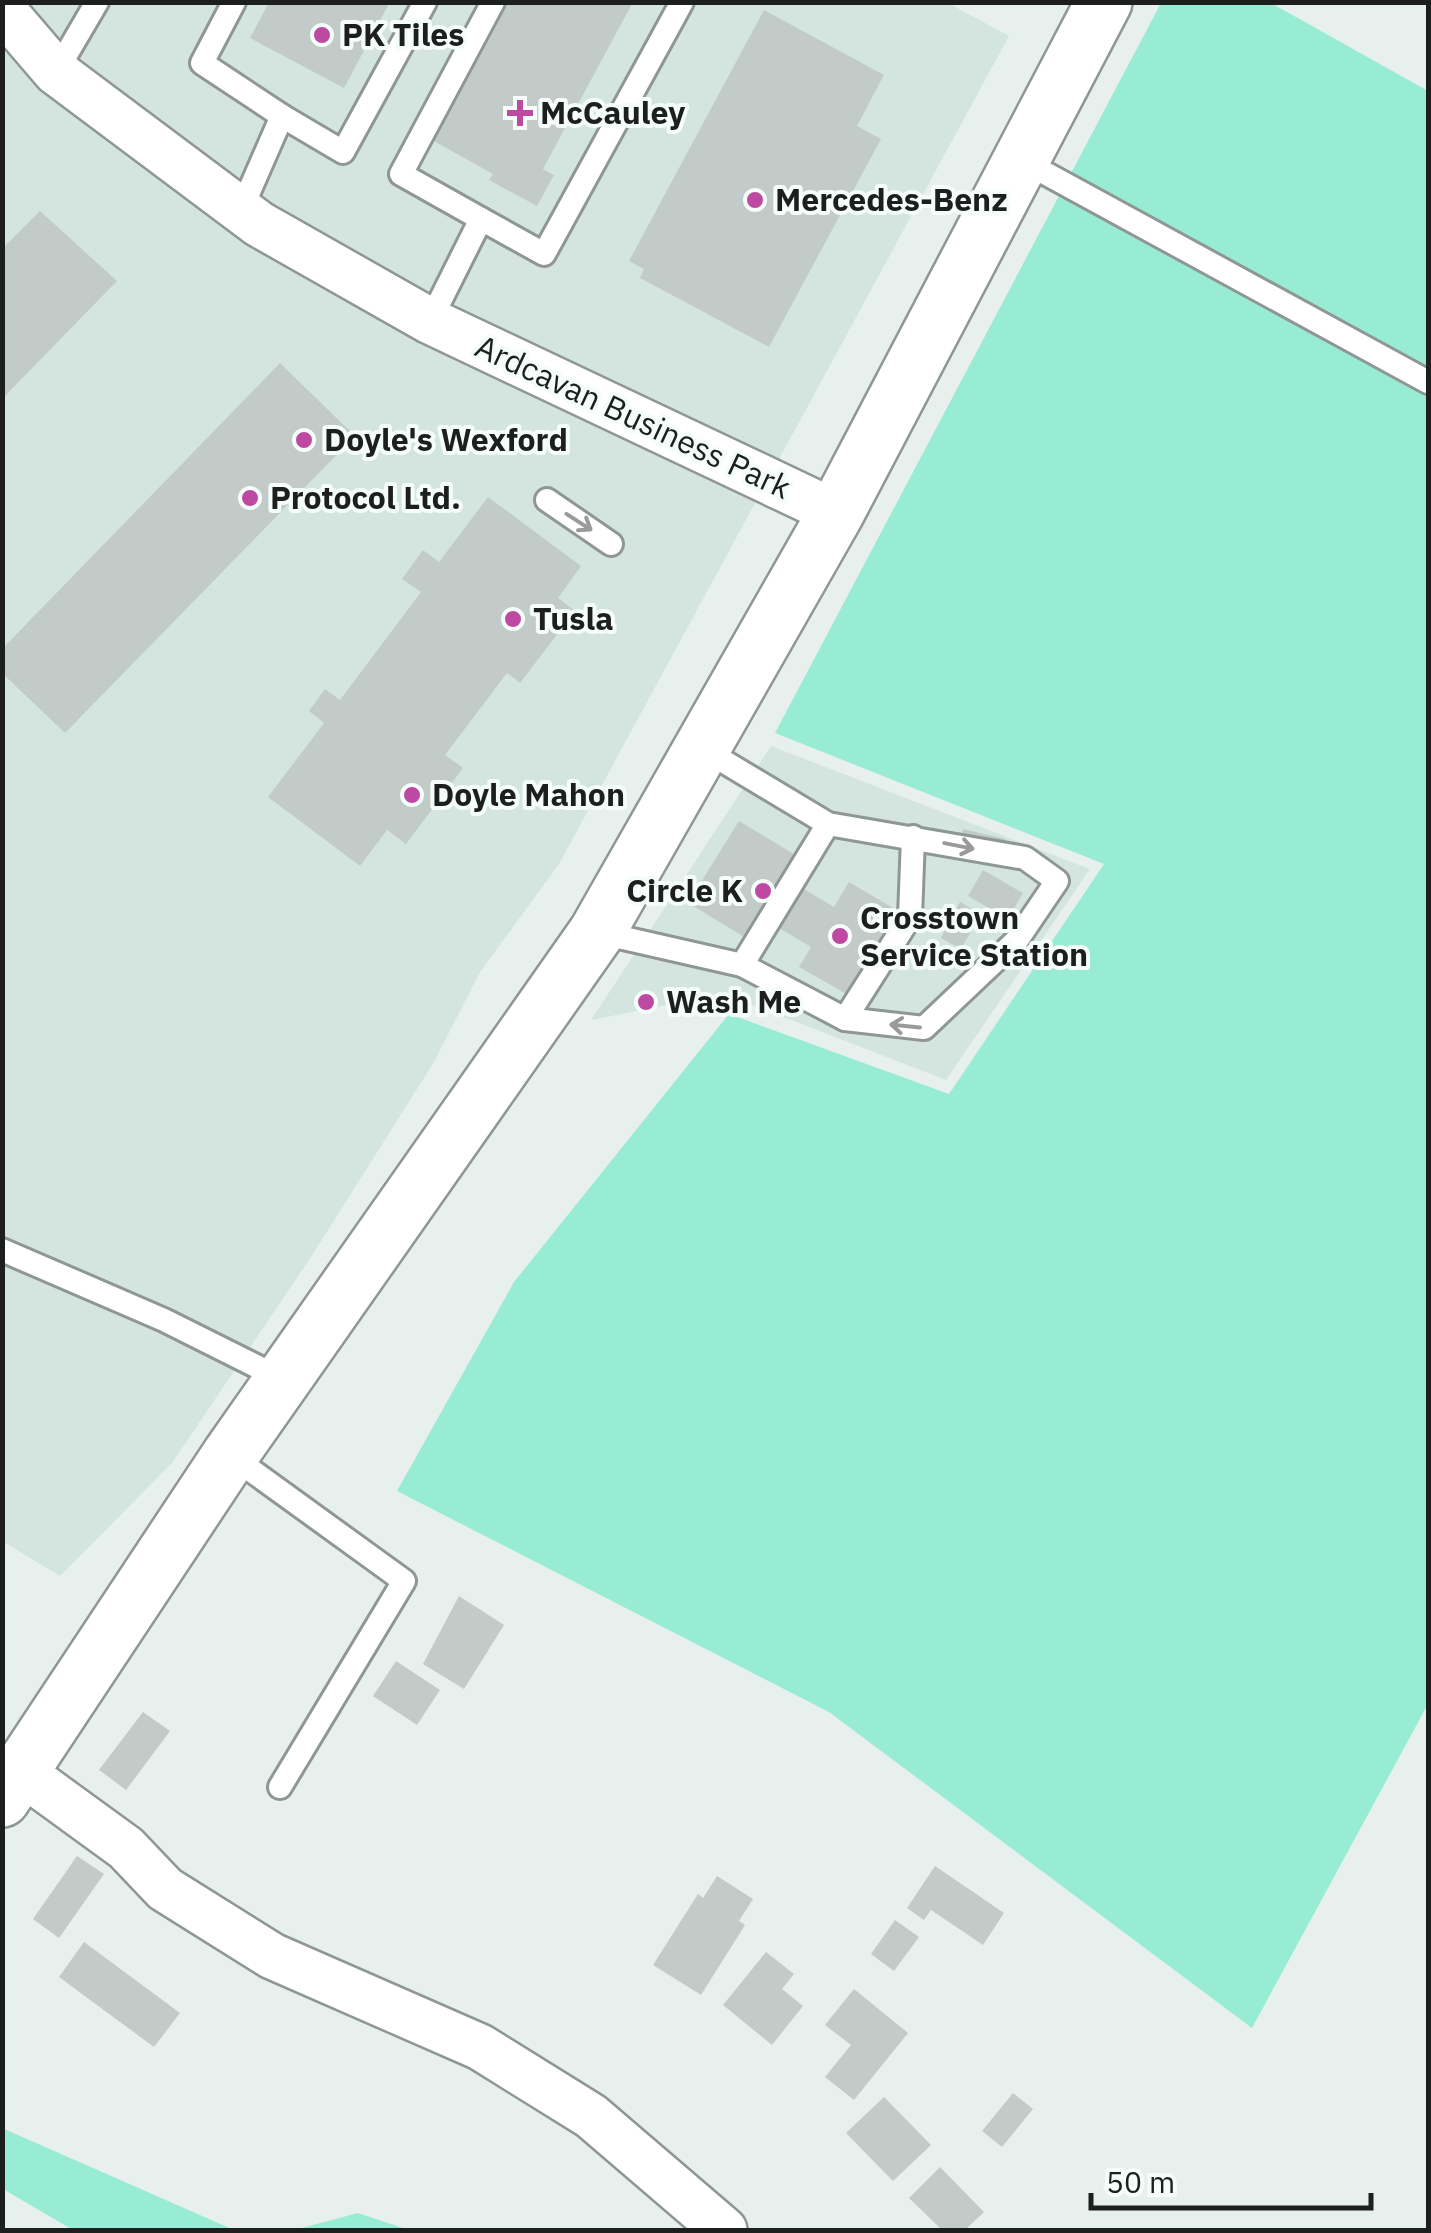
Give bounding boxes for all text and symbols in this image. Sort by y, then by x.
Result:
place label: PK Tiles [342,13,464,55]
marker: PK Tiles [311,24,333,46]
place label: McCauley [540,91,685,133]
marker: McCauley [509,102,531,124]
place label: Mercedes-Benz [775,178,1008,220]
marker: Mercedes-Benz [744,189,766,211]
street label: Ardcavan Business Park [469,324,798,508]
place label: Doyle's Wexford [324,418,568,460]
marker: Doyle's Wexford [293,429,315,451]
place label: Protocol Ltd. [270,476,461,518]
marker: Protocol Ltd. [239,487,261,509]
one-way arrow [565,511,593,532]
place label: Tusla [533,597,613,639]
marker: Tusla [502,608,524,630]
place label: Doyle Mahon [432,773,625,815]
marker: Doyle Mahon [401,784,423,806]
one-way arrow [942,837,974,856]
place label: Circle K [626,869,743,911]
marker: Circle K [752,880,774,902]
place label: Crosstown Service Station [860,896,1088,975]
marker: Crosstown Service Station [829,925,851,947]
place label: Wash Me [666,980,801,1022]
marker: Wash Me [635,991,657,1013]
one-way arrow [889,1016,921,1035]
scale bar [1091,2148,1371,2210]
text: 50 m [1106,2162,1175,2201]

